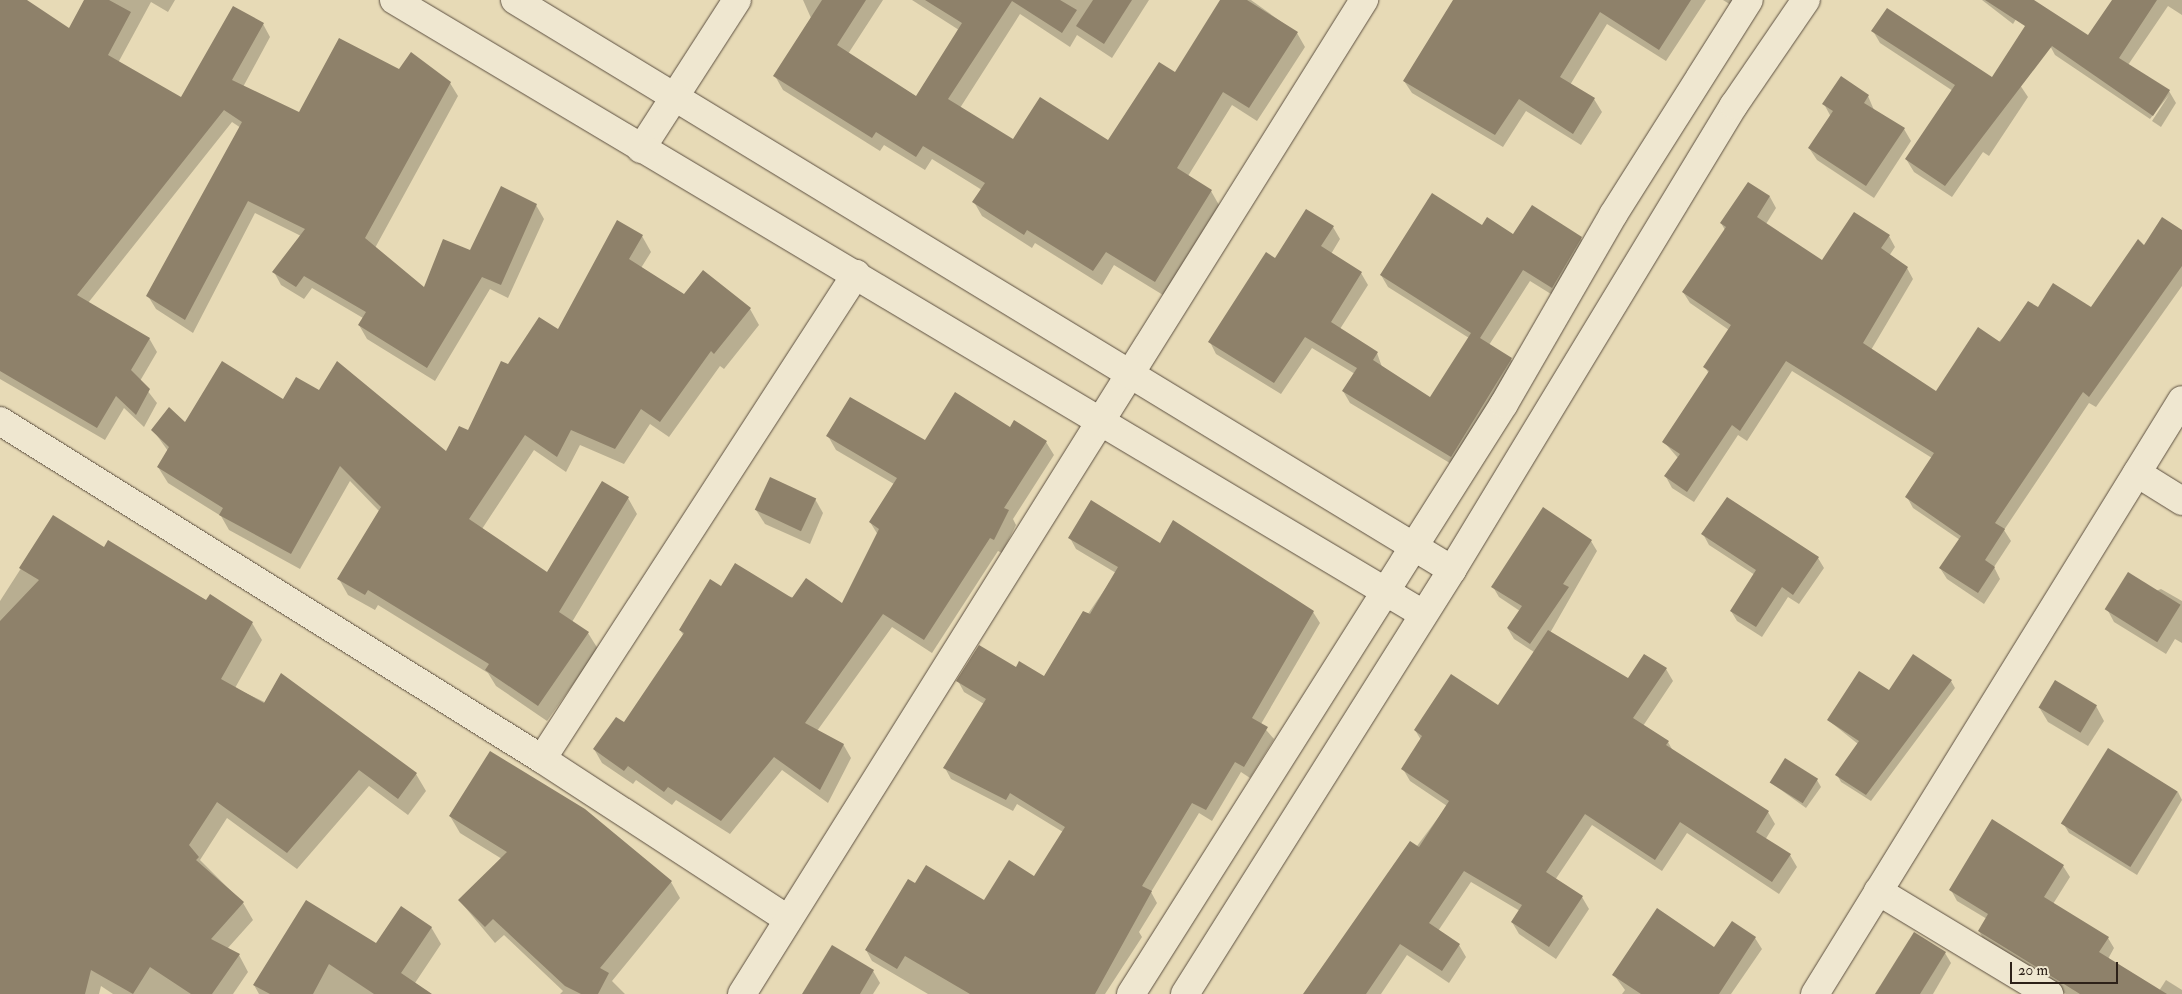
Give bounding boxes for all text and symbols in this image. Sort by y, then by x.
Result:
scale bar [2012,952,2120,984]
text: 20 m [2018,961,2048,980]

